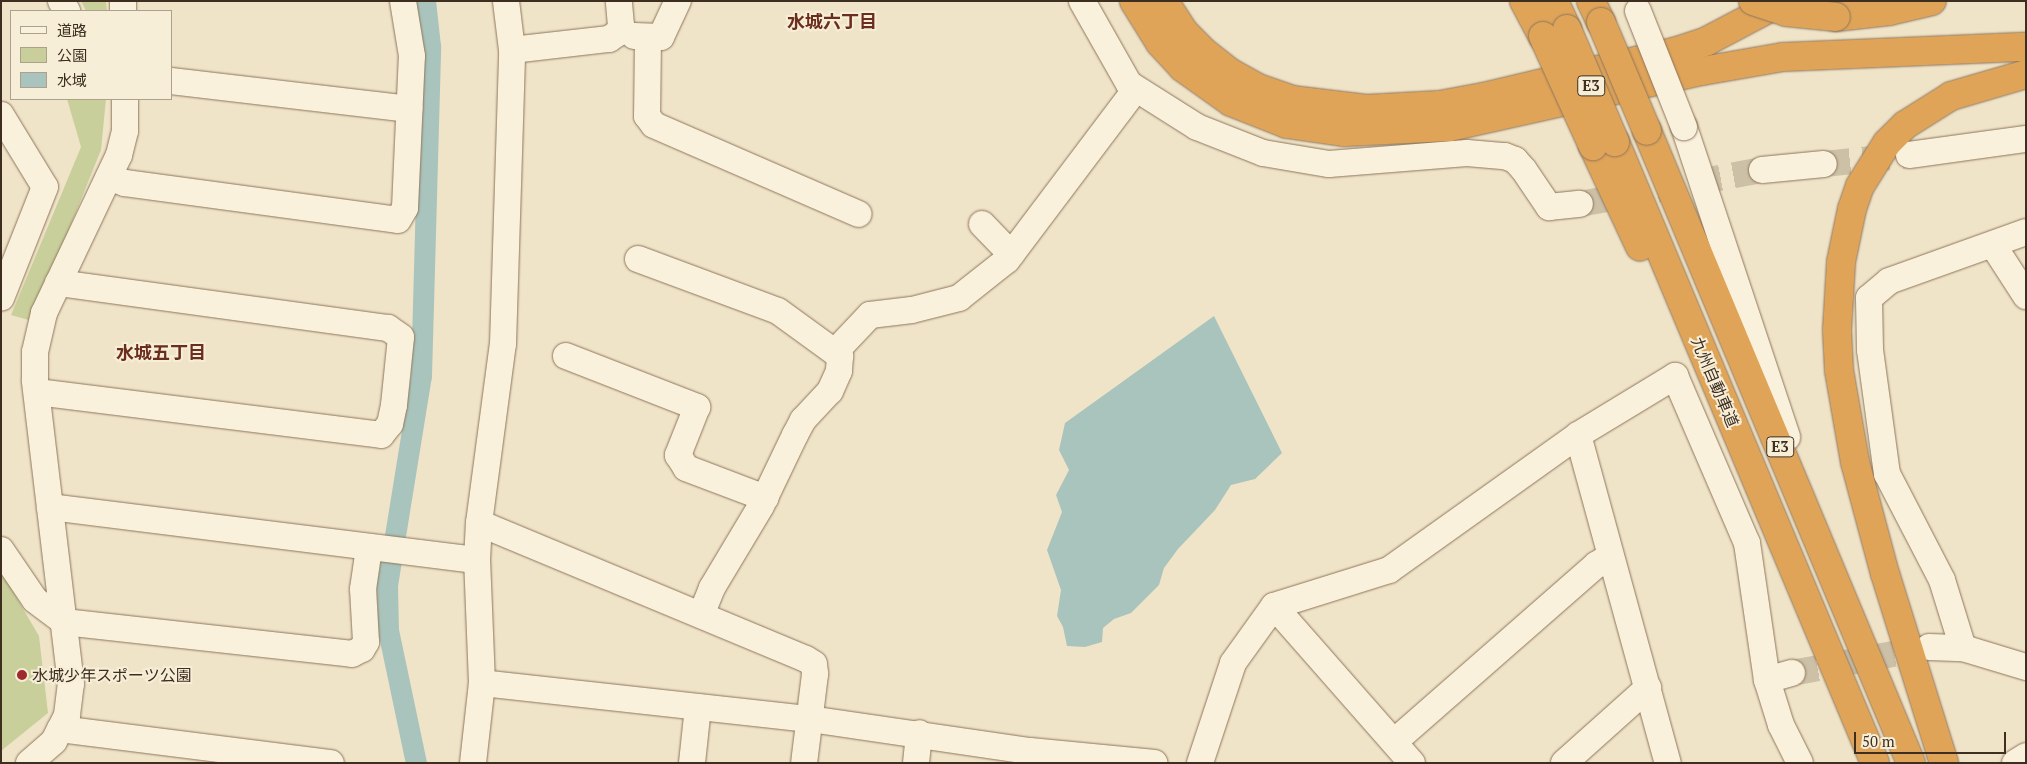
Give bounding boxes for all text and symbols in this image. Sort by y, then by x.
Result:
legend [10,10,172,100]
district label: 水城六丁目 [787,10,877,32]
text: 道路 [57,20,87,40]
text: 公園 [57,45,87,65]
text: 水域 [57,70,87,90]
road number: E3 [1576,74,1606,98]
street label: 九州自動車道 [1687,334,1743,430]
district label: 水城五丁目 [116,341,206,363]
road number: E3 [1765,434,1795,460]
place label: 水城少年スポーツ公園 [32,665,192,685]
marker: 水城少年スポーツ公園 [16,669,28,681]
scale bar [1857,722,2010,754]
text: 50 m [1862,731,1895,751]

